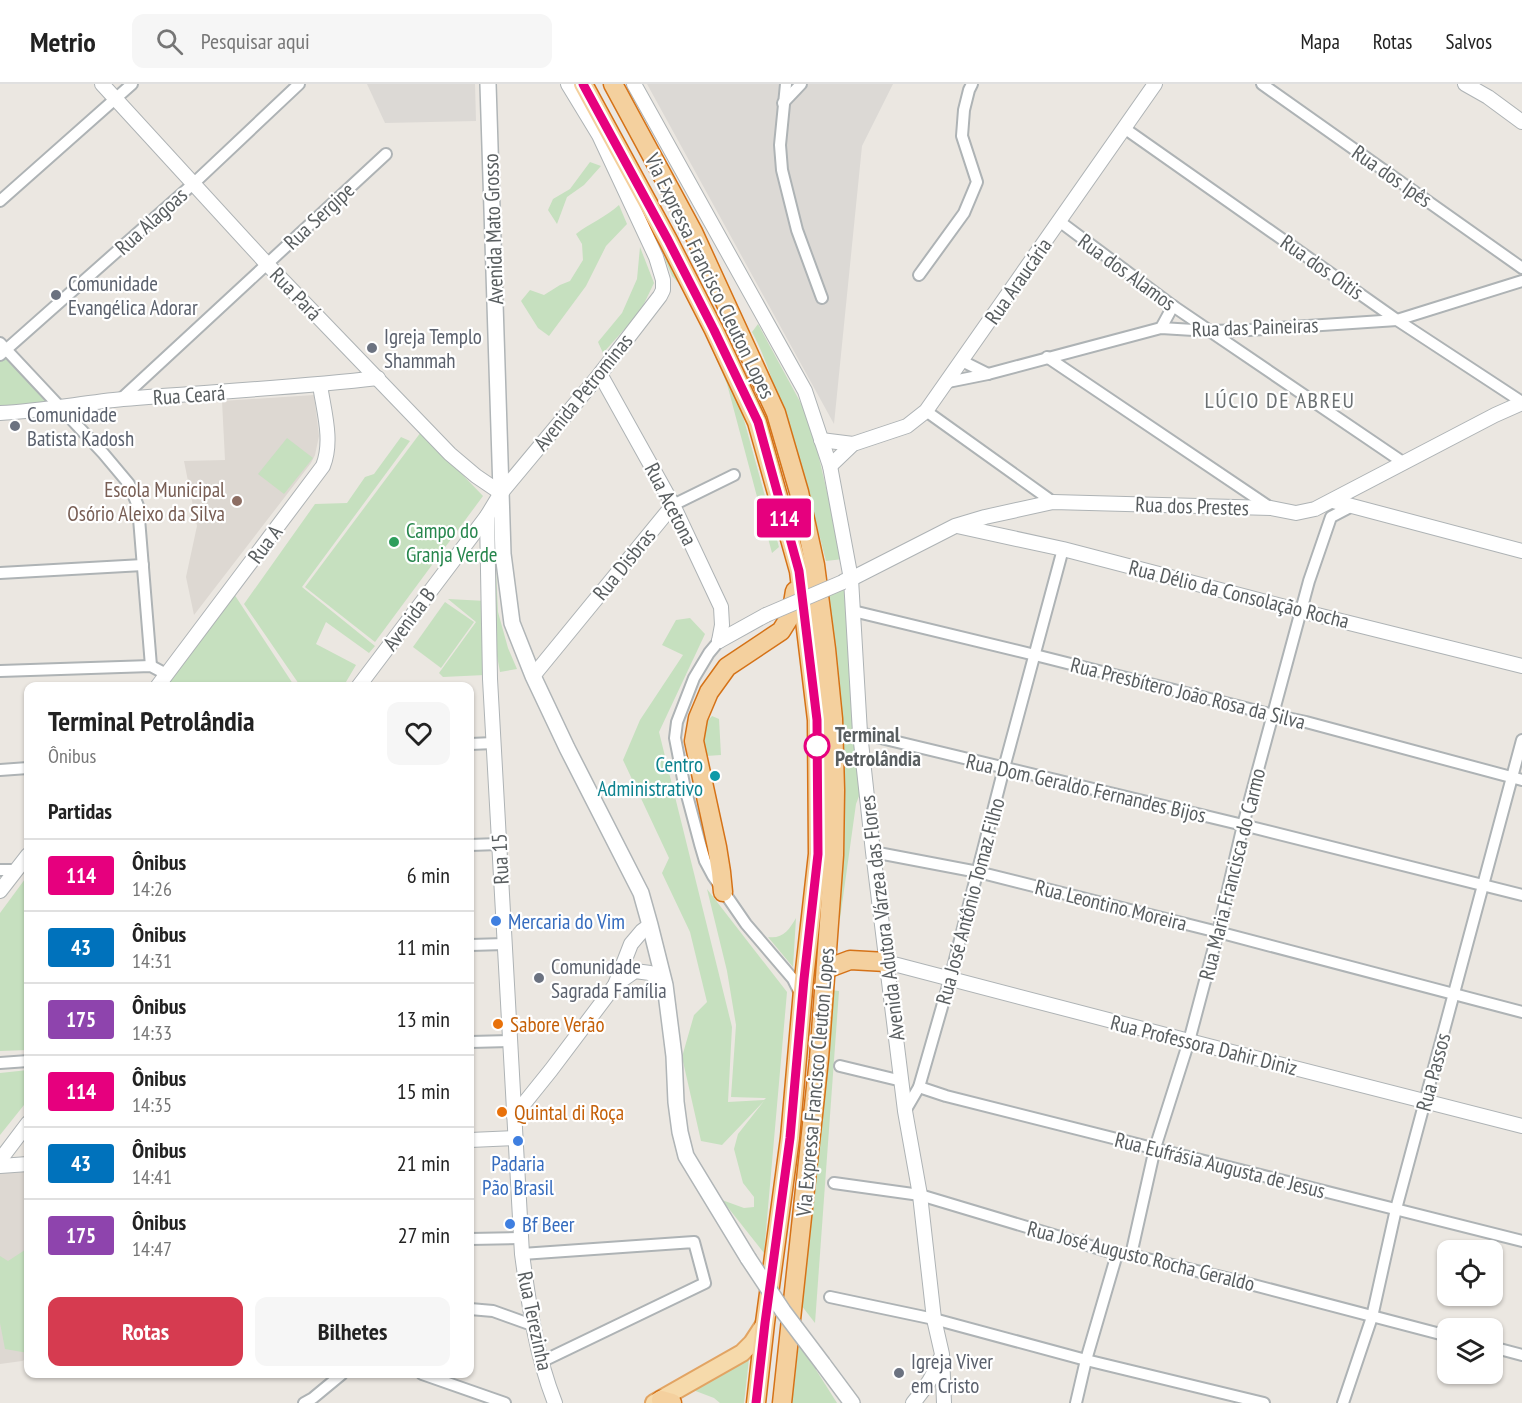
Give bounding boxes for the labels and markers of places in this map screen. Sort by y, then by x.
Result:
place label: Comunidade Evangélica Adorar [68,270,198,321]
marker: Comunidade Evangélica Adorar [49,288,63,302]
place label: Igreja Templo Shammah [384,323,482,374]
marker: Igreja Templo Shammah [365,341,379,355]
place label: Comunidade Batista Kadosh [27,401,134,452]
marker: Comunidade Batista Kadosh [8,419,22,433]
place label: Escola Municipal Osório Aleixo da Silva [67,476,225,527]
marker: Escola Municipal Osório Aleixo da Silva [230,494,244,508]
place label: Campo do Granja Verde [406,517,497,568]
marker: Campo do Granja Verde [387,535,401,549]
place label: Terminal Petrolândia [835,721,921,772]
marker: Terminal Petrolândia [804,733,830,759]
place label: Centro Administrativo [597,751,703,802]
marker: Centro Administrativo [708,769,722,783]
place label: Mercaria do Vim [508,908,625,935]
marker: Mercaria do Vim [489,914,503,928]
place label: Comunidade Sagrada Família [551,953,667,1004]
marker: Comunidade Sagrada Família [532,971,546,985]
place label: Sabore Verão [510,1011,605,1038]
marker: Sabore Verão [491,1017,505,1031]
place label: Quintal di Roça [514,1099,624,1126]
marker: Quintal di Roça [495,1105,509,1119]
marker: Padaria Pão Brasil [511,1134,525,1148]
place label: Padaria Pão Brasil [482,1150,554,1201]
place label: Bf Beer [522,1211,575,1238]
marker: Bf Beer [503,1217,517,1231]
place label: Igreja Viver em Cristo [911,1348,993,1399]
marker: Igreja Viver em Cristo [892,1366,906,1380]

